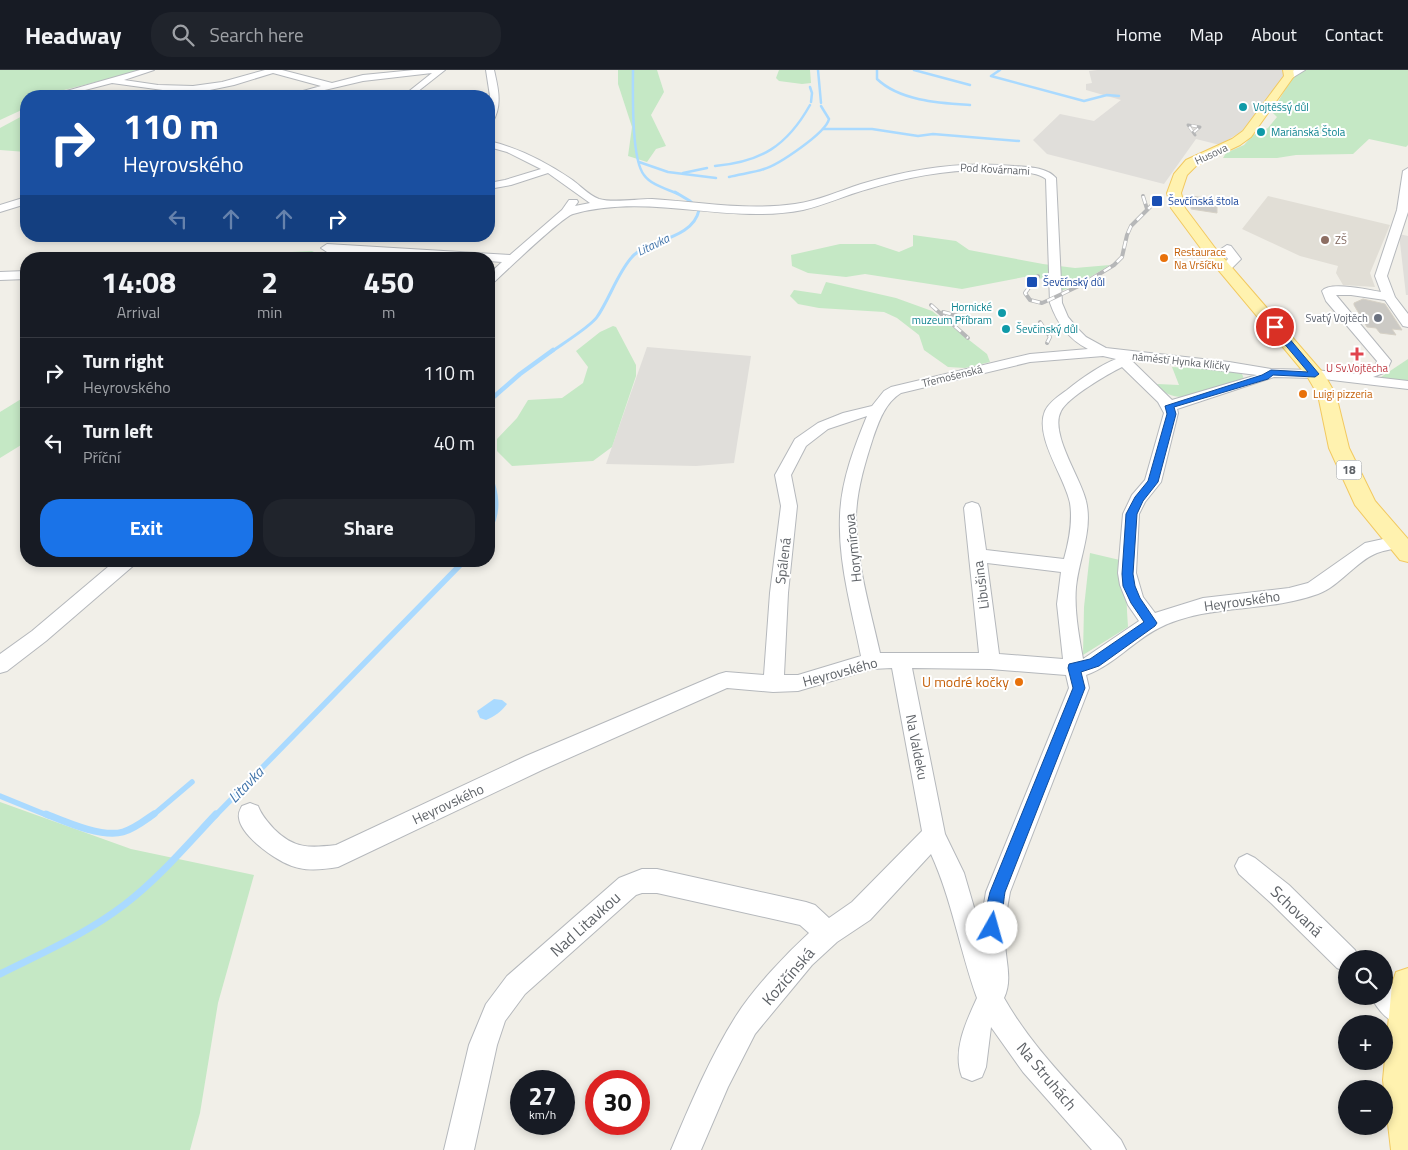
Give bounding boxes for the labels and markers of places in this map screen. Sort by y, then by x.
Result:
place label: Vojtěšsý důl [1253,99,1309,115]
marker: Vojtěšsý důl [1237,101,1249,113]
place label: Mariánská Štola [1271,124,1346,140]
marker: Mariánská Štola [1255,126,1267,138]
place label: Ševčínská štola [1168,193,1239,209]
marker: Ševčínská štola [1150,194,1164,208]
place label: ZŠ [1335,232,1347,248]
marker: ZŠ [1319,234,1331,246]
place label: Restaurace Na Vršíčku [1174,244,1227,273]
marker: Restaurace Na Vršíčku [1158,252,1170,264]
place label: Ševčínský důl [1043,274,1105,290]
marker: Ševčínský důl [1025,275,1039,289]
place label: Hornické muzeum Příbram [912,299,992,328]
pin [1254,306,1296,348]
marker: Hornické muzeum Příbram [996,307,1008,319]
place label: Svatý Vojtěch [1305,310,1368,326]
marker: Svatý Vojtěch [1372,312,1384,324]
place label: Ševčinský důl [1016,321,1078,337]
marker: Ševčinský důl [1000,323,1012,335]
marker: U Sv.Vojtěcha [1351,348,1363,360]
place label: U Sv.Vojtěcha [1326,360,1388,376]
place label: Luigi pizzeria [1313,386,1373,402]
marker: Luigi pizzeria [1297,388,1309,400]
place label: U modré kočky [922,671,1009,692]
marker: U modré kočky [1013,676,1025,688]

